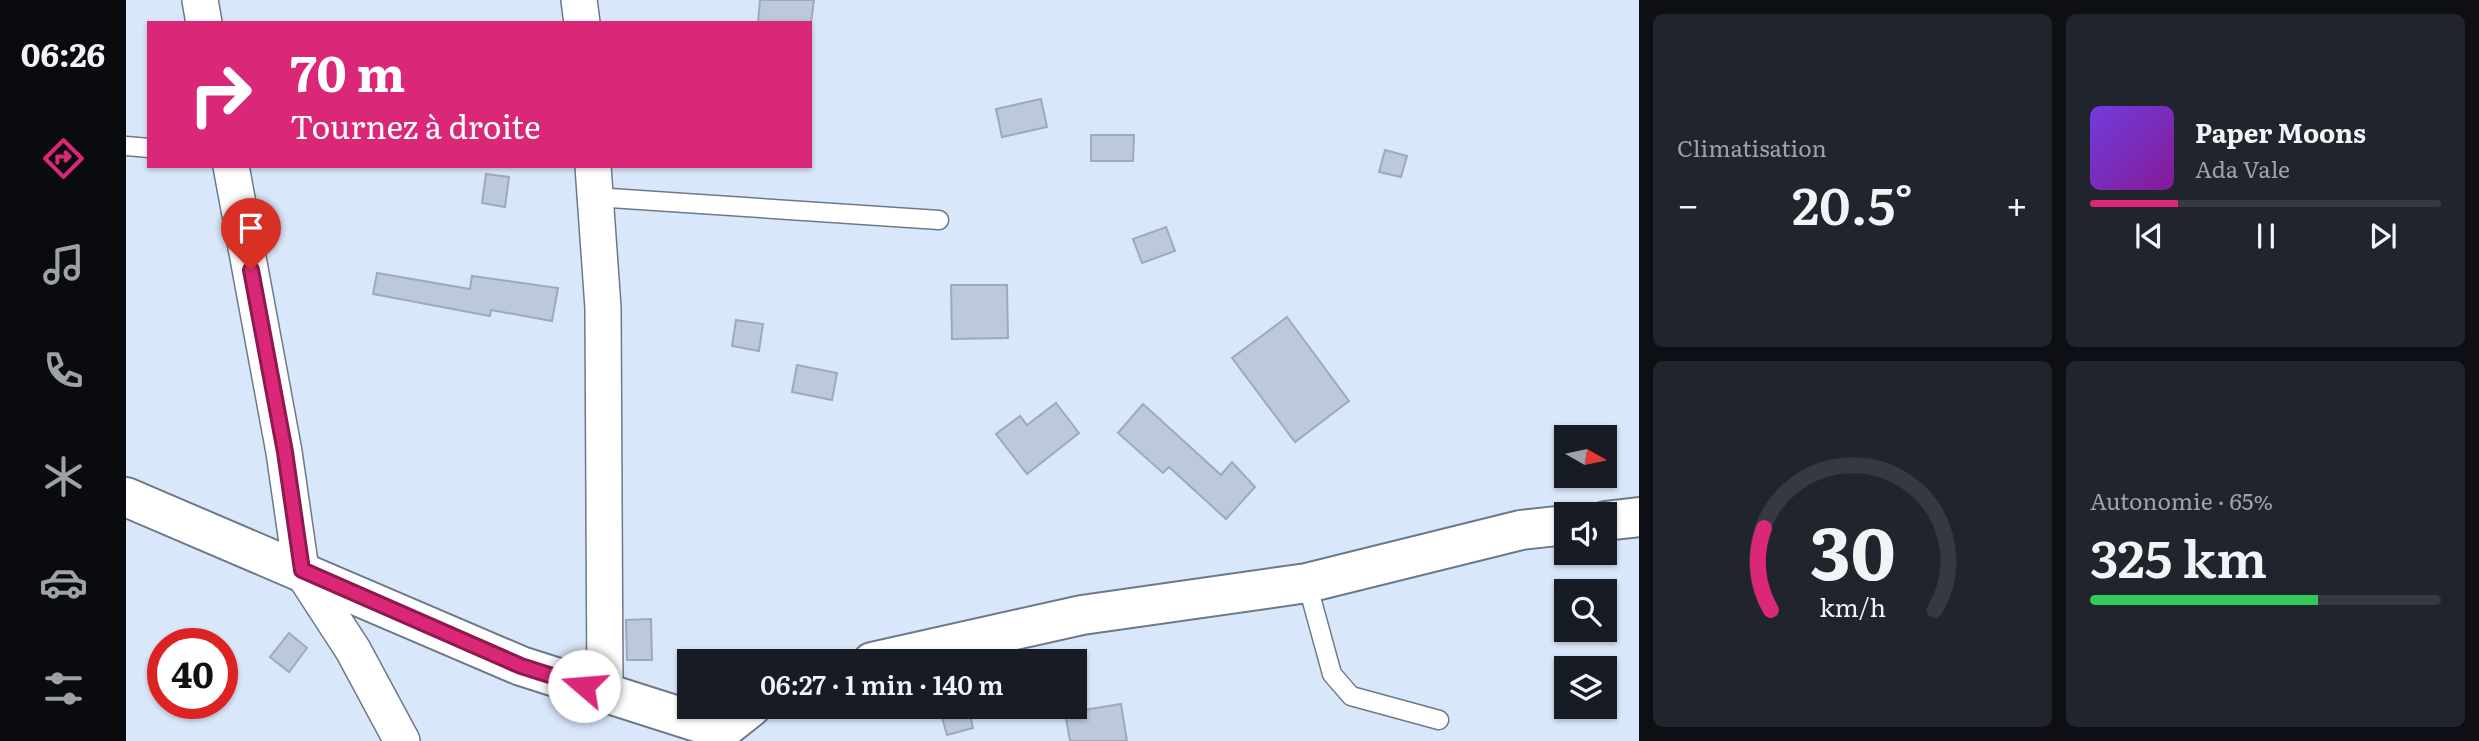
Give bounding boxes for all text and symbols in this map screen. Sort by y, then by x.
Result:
text: 06:26 [21,29,105,77]
text: 70 m [290,34,405,107]
icon: right [175,49,266,140]
text: Tournez à droite [290,101,541,149]
text: Paper Moons [2195,112,2366,151]
text: Climatisation [1677,130,1827,164]
icon: directions [39,134,88,183]
text: Ada Vale [2195,151,2290,185]
text: 20.5° [1792,164,1913,241]
text: − [1677,174,1699,231]
text: + [2006,174,2028,231]
pin [221,198,281,270]
icon: arrive [232,209,270,247]
icon: previous [2130,217,2168,255]
icon: pause [2247,217,2285,255]
icon: next [2364,217,2402,255]
icon: music [39,240,88,289]
icon: phone [39,346,88,395]
north arrow [1554,425,1617,488]
map controls [1554,425,1617,719]
icon: climate [39,452,88,501]
text: Autonomie · 65% [2090,483,2273,517]
text: 30 [1810,494,1895,602]
button: sound [1554,502,1617,565]
text: 325 km [2090,517,2267,594]
icon: car [39,558,88,607]
button: search [1554,579,1617,642]
text: km/h [1819,588,1886,625]
speed limit sign: 40 [147,628,238,719]
position arrow [547,649,621,723]
button: layers [1554,656,1617,719]
icon: filters [39,664,88,713]
text: 06:27 · 1 min · 140 m [760,664,1004,703]

